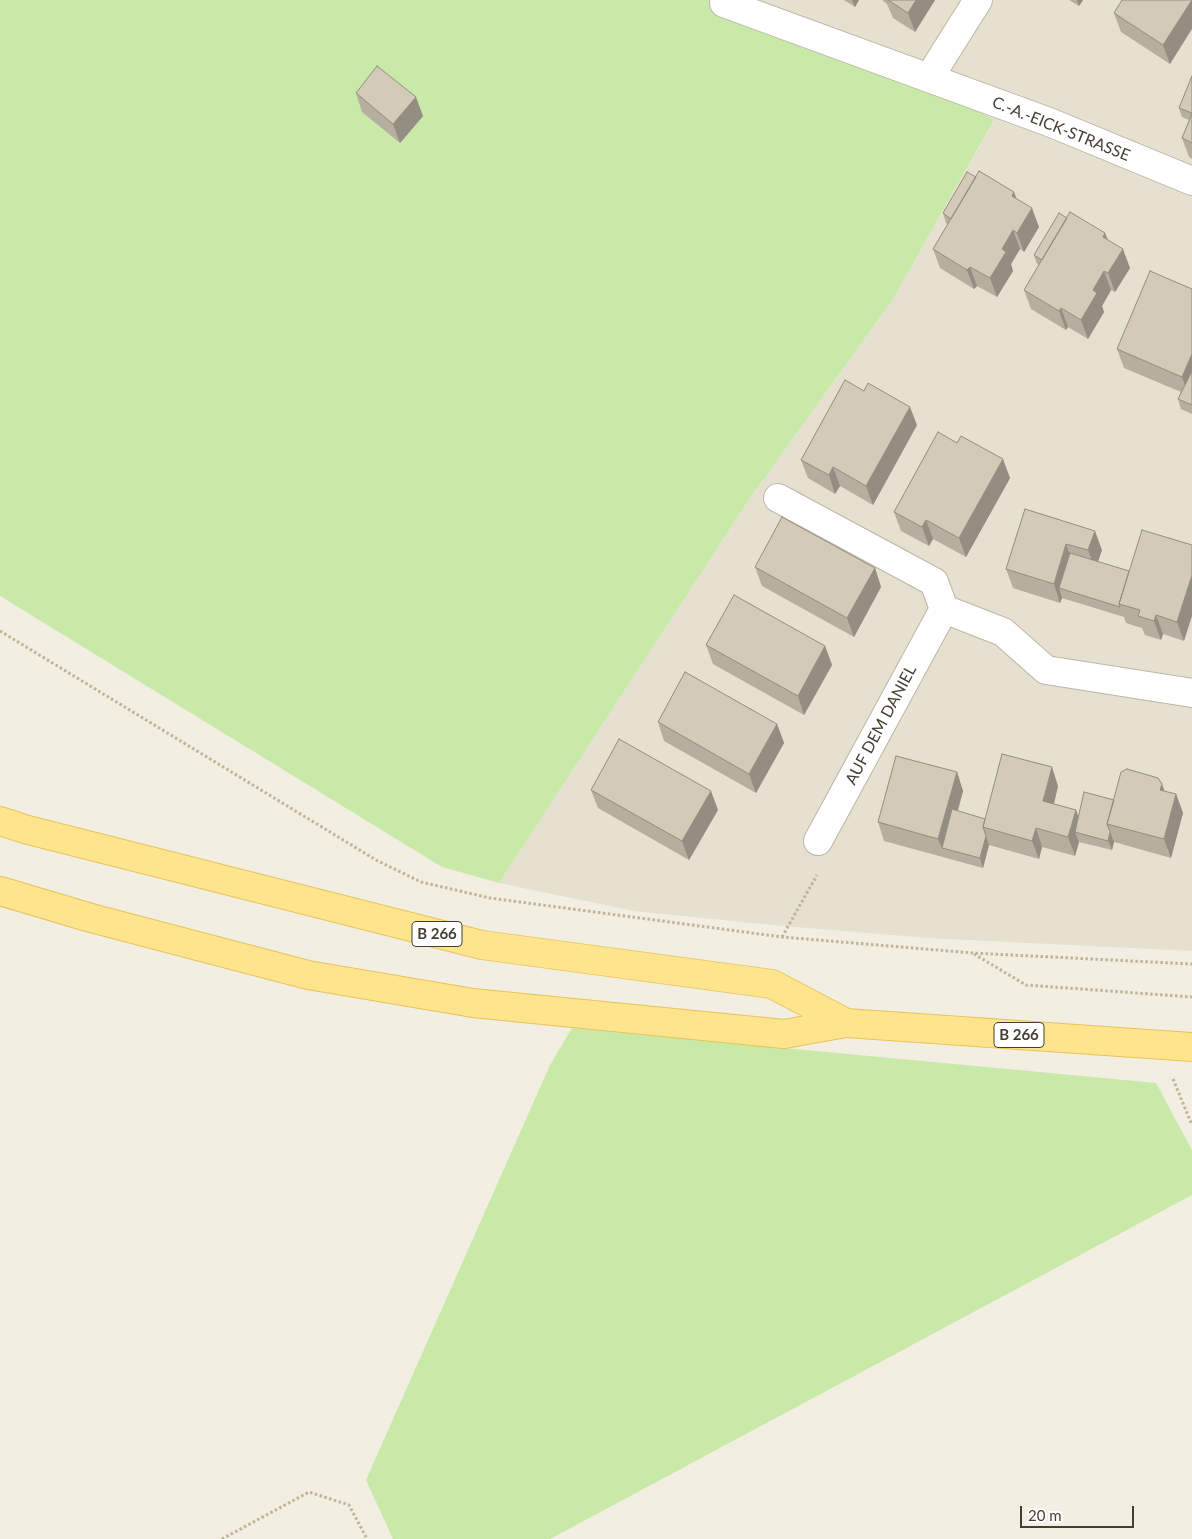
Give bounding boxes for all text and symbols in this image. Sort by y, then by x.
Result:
street label: C.-A.-EICK-STRASSE [989,93,1133,165]
street label: AUF DEM DANIEL [841,662,921,788]
road number: B 266 [412,922,462,946]
road number: B 266 [994,1022,1044,1048]
scale bar [1022,1496,1136,1528]
text: 20 m [1028,1506,1062,1524]

